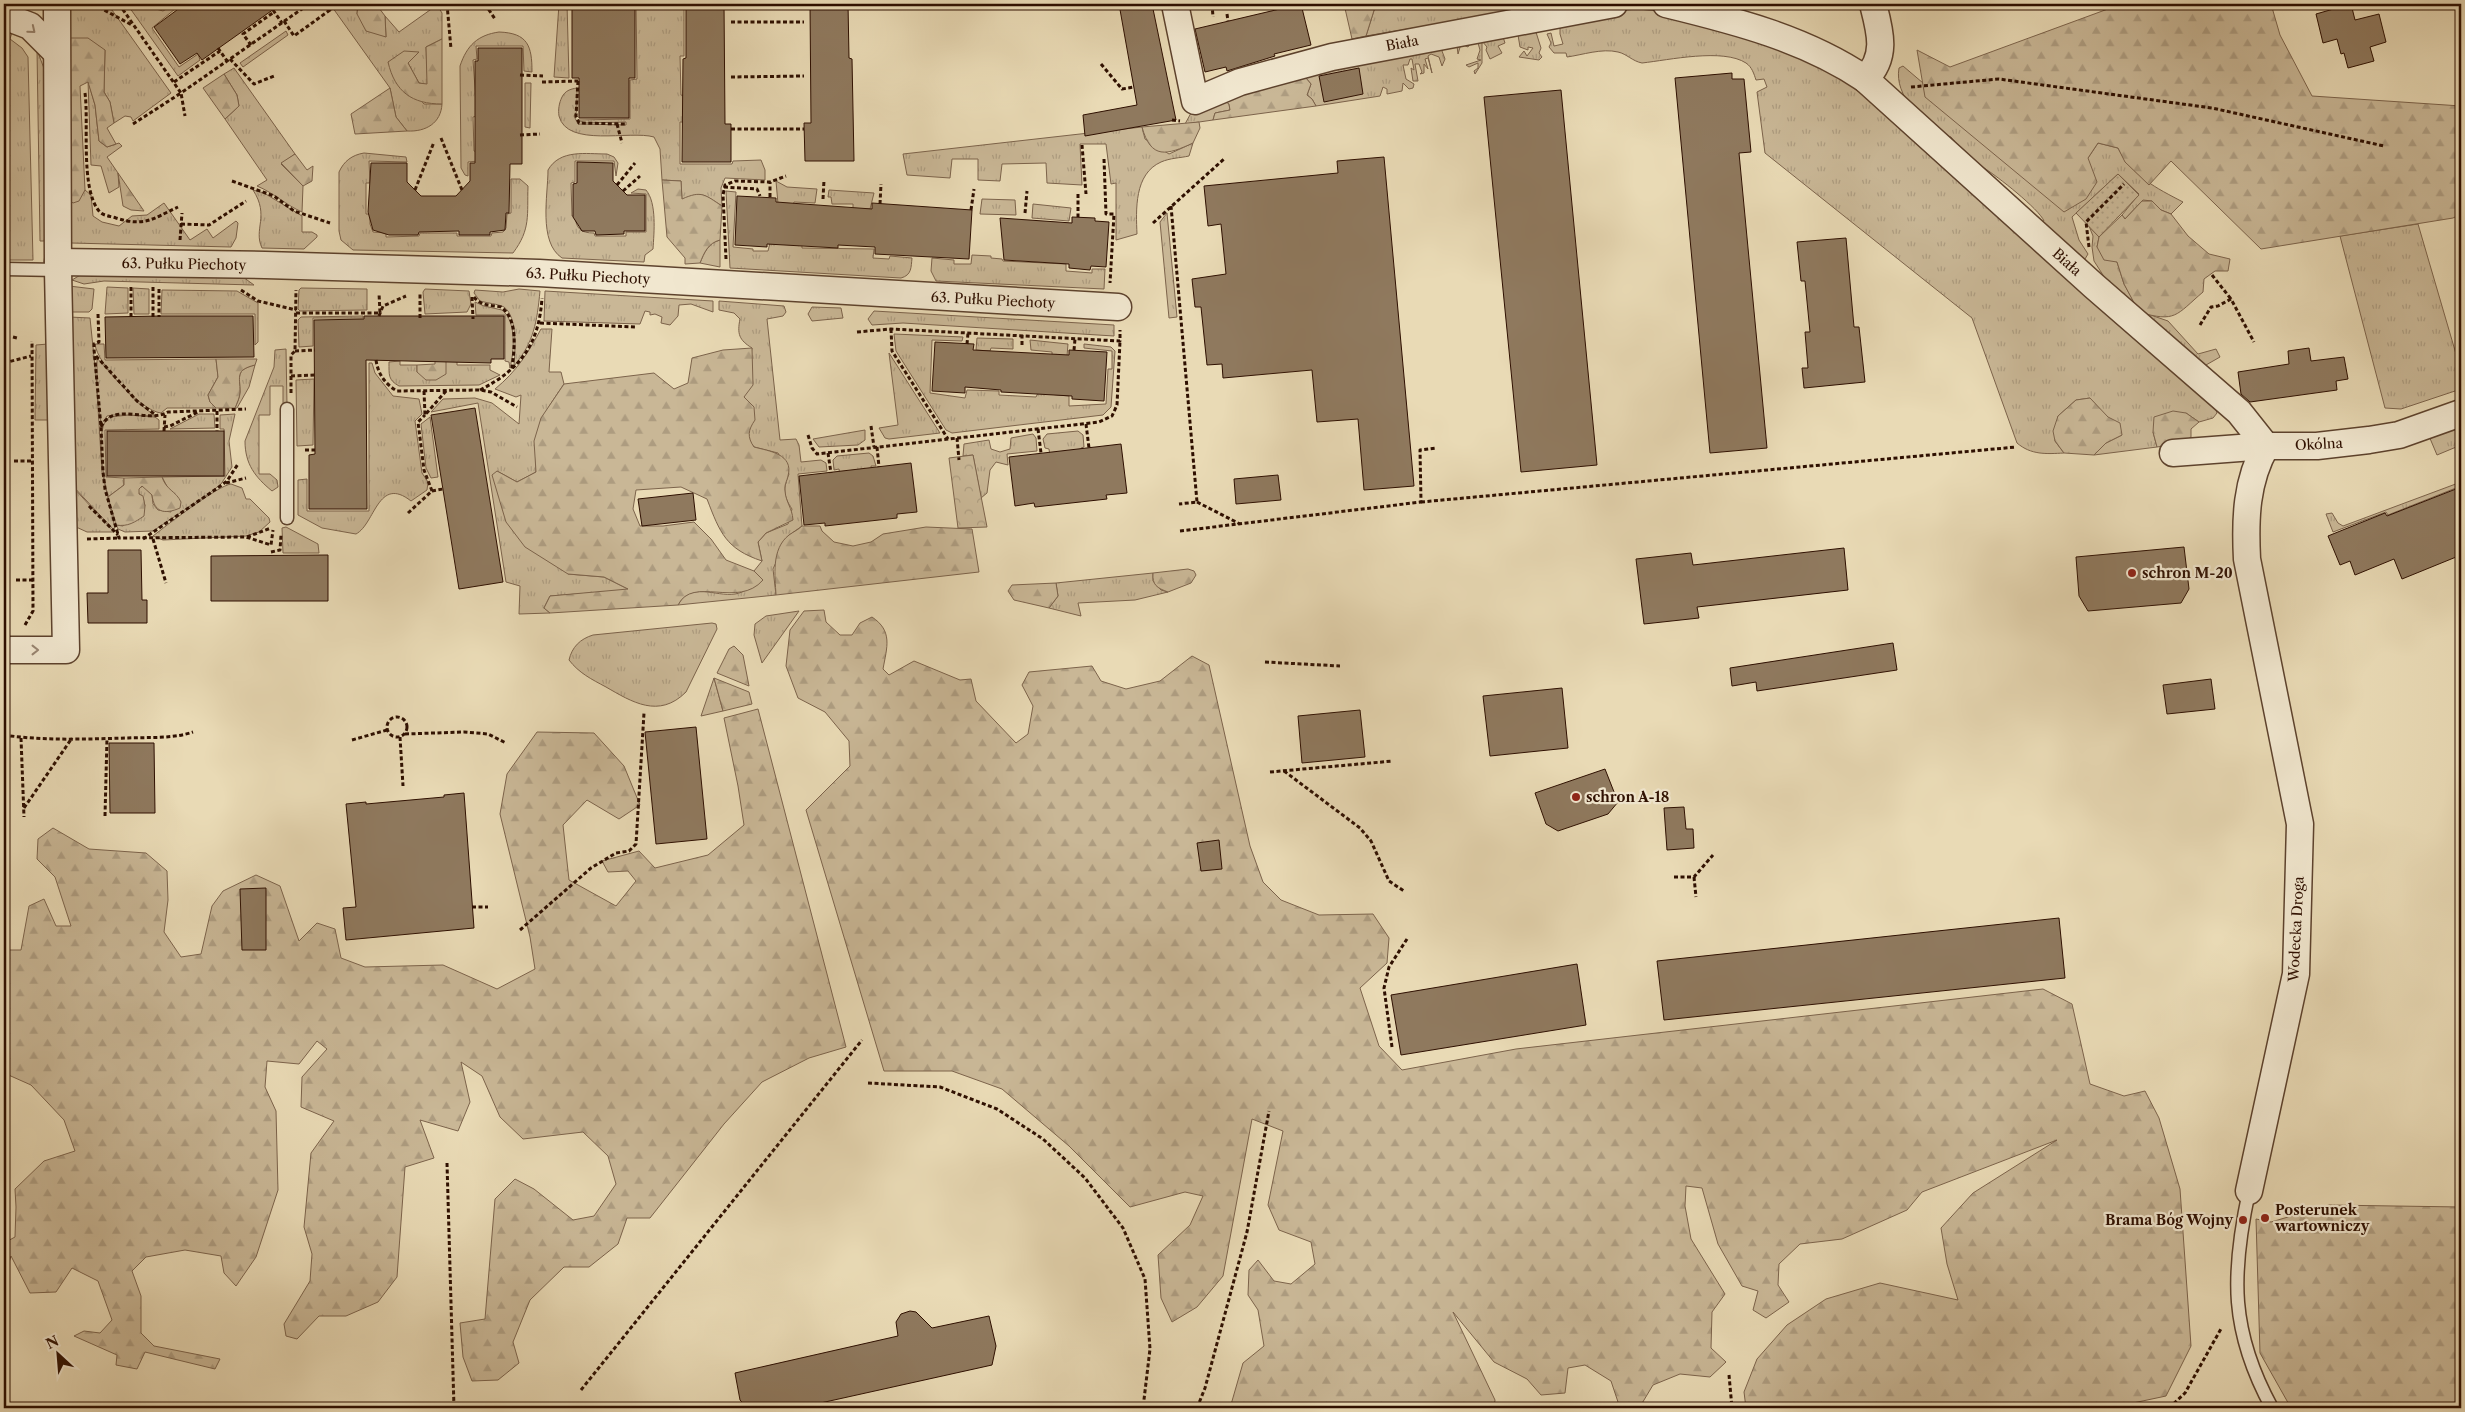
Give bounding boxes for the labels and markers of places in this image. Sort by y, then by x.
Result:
place label: schron M-20 [2142,564,2233,582]
marker: schron M-20 [2126,567,2138,579]
place label: schron A-18 [1586,788,1669,806]
marker: schron A-18 [1570,791,1582,803]
place label: Posterunek wartowniczy [2274,1201,2370,1235]
place label: Brama Bóg Wojny [2105,1211,2233,1229]
marker: Posterunek wartowniczy [2259,1212,2271,1224]
marker: Brama Bóg Wojny [2237,1214,2249,1226]

